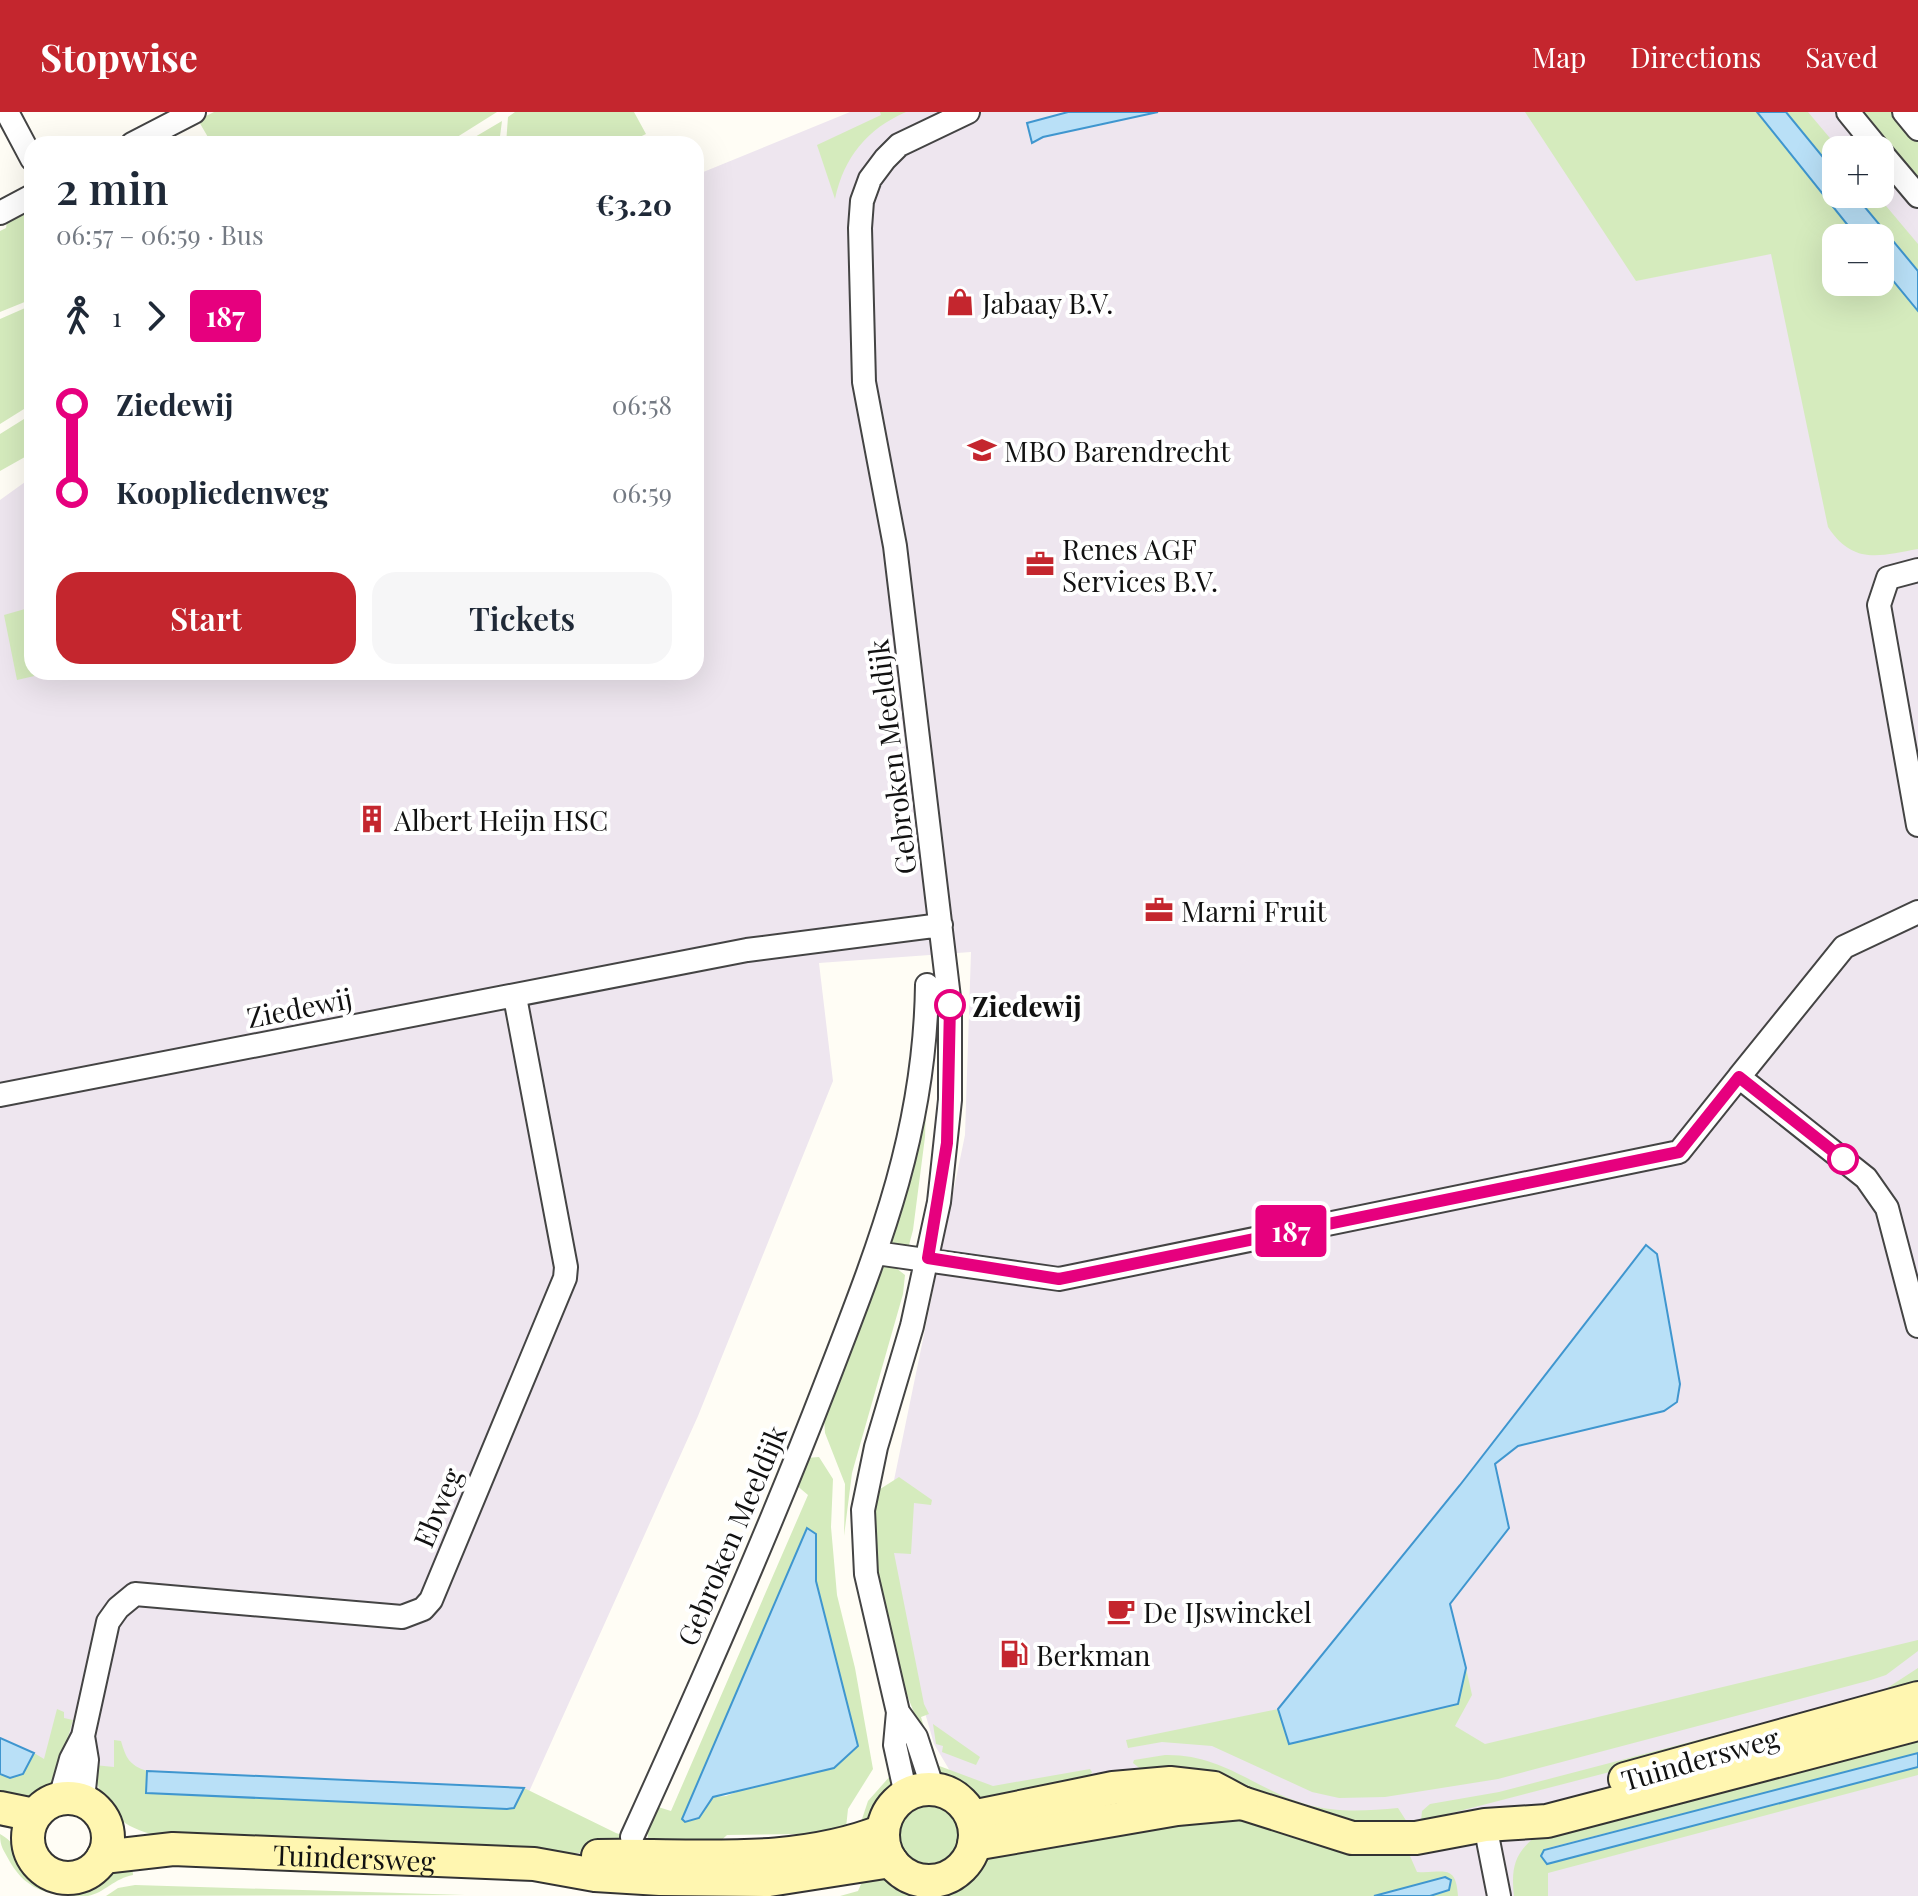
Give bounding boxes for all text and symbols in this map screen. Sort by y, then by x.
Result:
text: Stopwise [40,31,198,82]
text: Map [1532,38,1586,75]
text: Directions [1630,38,1761,75]
text: Saved [1805,38,1878,75]
map controls [1822,136,1894,296]
button: + [1822,136,1894,208]
text: 2 min [56,157,168,216]
text: €3.20 [596,184,672,224]
text: 06:57 – 06:59 · Bus [56,217,264,252]
button: − [1822,224,1894,296]
place label: Jabaay B.V. [981,284,1113,321]
shop icon: Jabaay B.V. [945,287,975,317]
icon: walk [56,294,100,338]
icon: forward [134,294,178,338]
text: 187 [206,297,245,334]
text: 1 [112,299,122,334]
text: Ziedewij [116,384,233,424]
text: 06:58 [612,387,672,422]
place label: MBO Barendrecht [1004,432,1231,469]
school or university icon: MBO Barendrecht [967,435,997,465]
text: Koopliedenweg [116,472,329,512]
text: 06:59 [612,475,672,510]
place label: Renes AGF Services B.V. [1062,530,1218,599]
office icon: Renes AGF Services B.V. [1025,549,1055,579]
button: Start [56,572,356,664]
button: Tickets [372,572,672,664]
street label: Gebroken Meeldijk [858,637,924,877]
place label: Albert Heijn HSC [393,801,608,838]
building icon: Albert Heijn HSC [357,804,387,834]
place label: Marni Fruit [1181,892,1327,929]
office icon: Marni Fruit [1144,895,1174,925]
street label: Ziedewij [243,979,355,1035]
place label: Ziedewij [972,987,1082,1024]
marker: Ziedewij [935,990,965,1020]
unlabelled marker [1828,1144,1858,1174]
line badge: 187 [1245,1205,1337,1257]
text: 187 [1271,1212,1311,1249]
street label: Gebroken Meeldijk [668,1418,794,1651]
street label: Ebweg [404,1461,470,1552]
place label: De IJswinckel [1143,1593,1312,1630]
cafe icon: De IJswinckel [1106,1596,1136,1626]
place label: Berkman [1036,1636,1151,1673]
fuel station icon: Berkman [999,1639,1029,1669]
street label: Tuindersweg [1617,1718,1783,1798]
street label: Tuindersweg [272,1835,436,1878]

